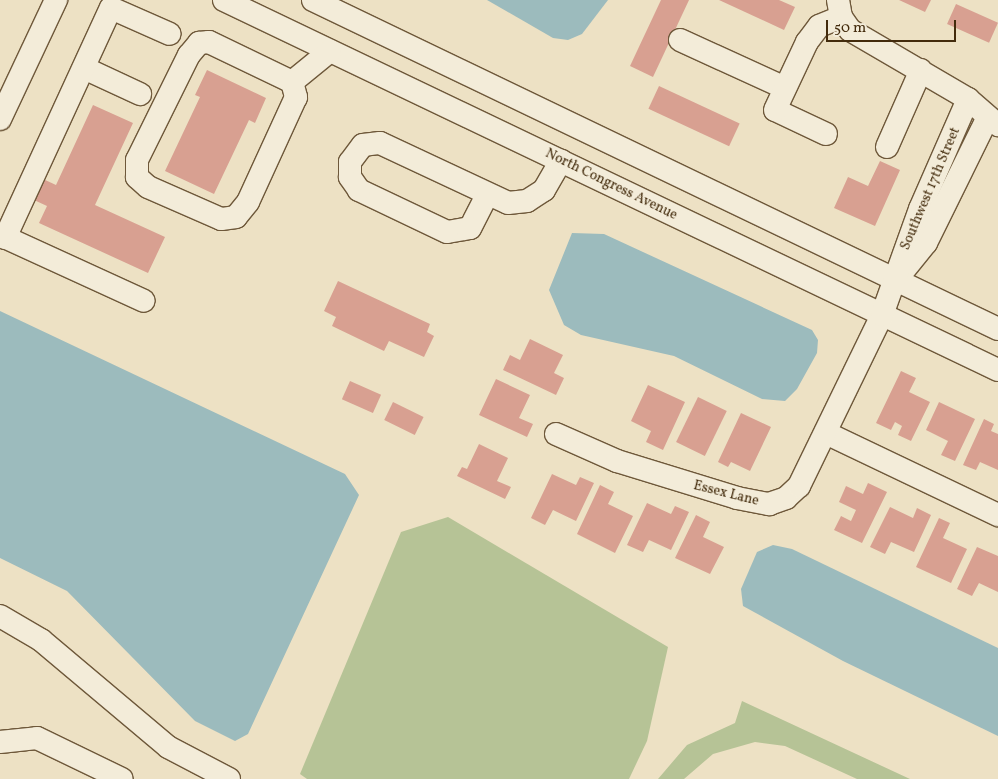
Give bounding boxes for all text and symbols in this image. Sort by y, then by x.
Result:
scale bar [828,10,958,42]
text: 50 m [834,18,866,39]
street label: Southwest 17th Street [898,125,964,253]
street label: North Congress Avenue [542,146,680,224]
street label: Essex Lane [691,478,761,510]

